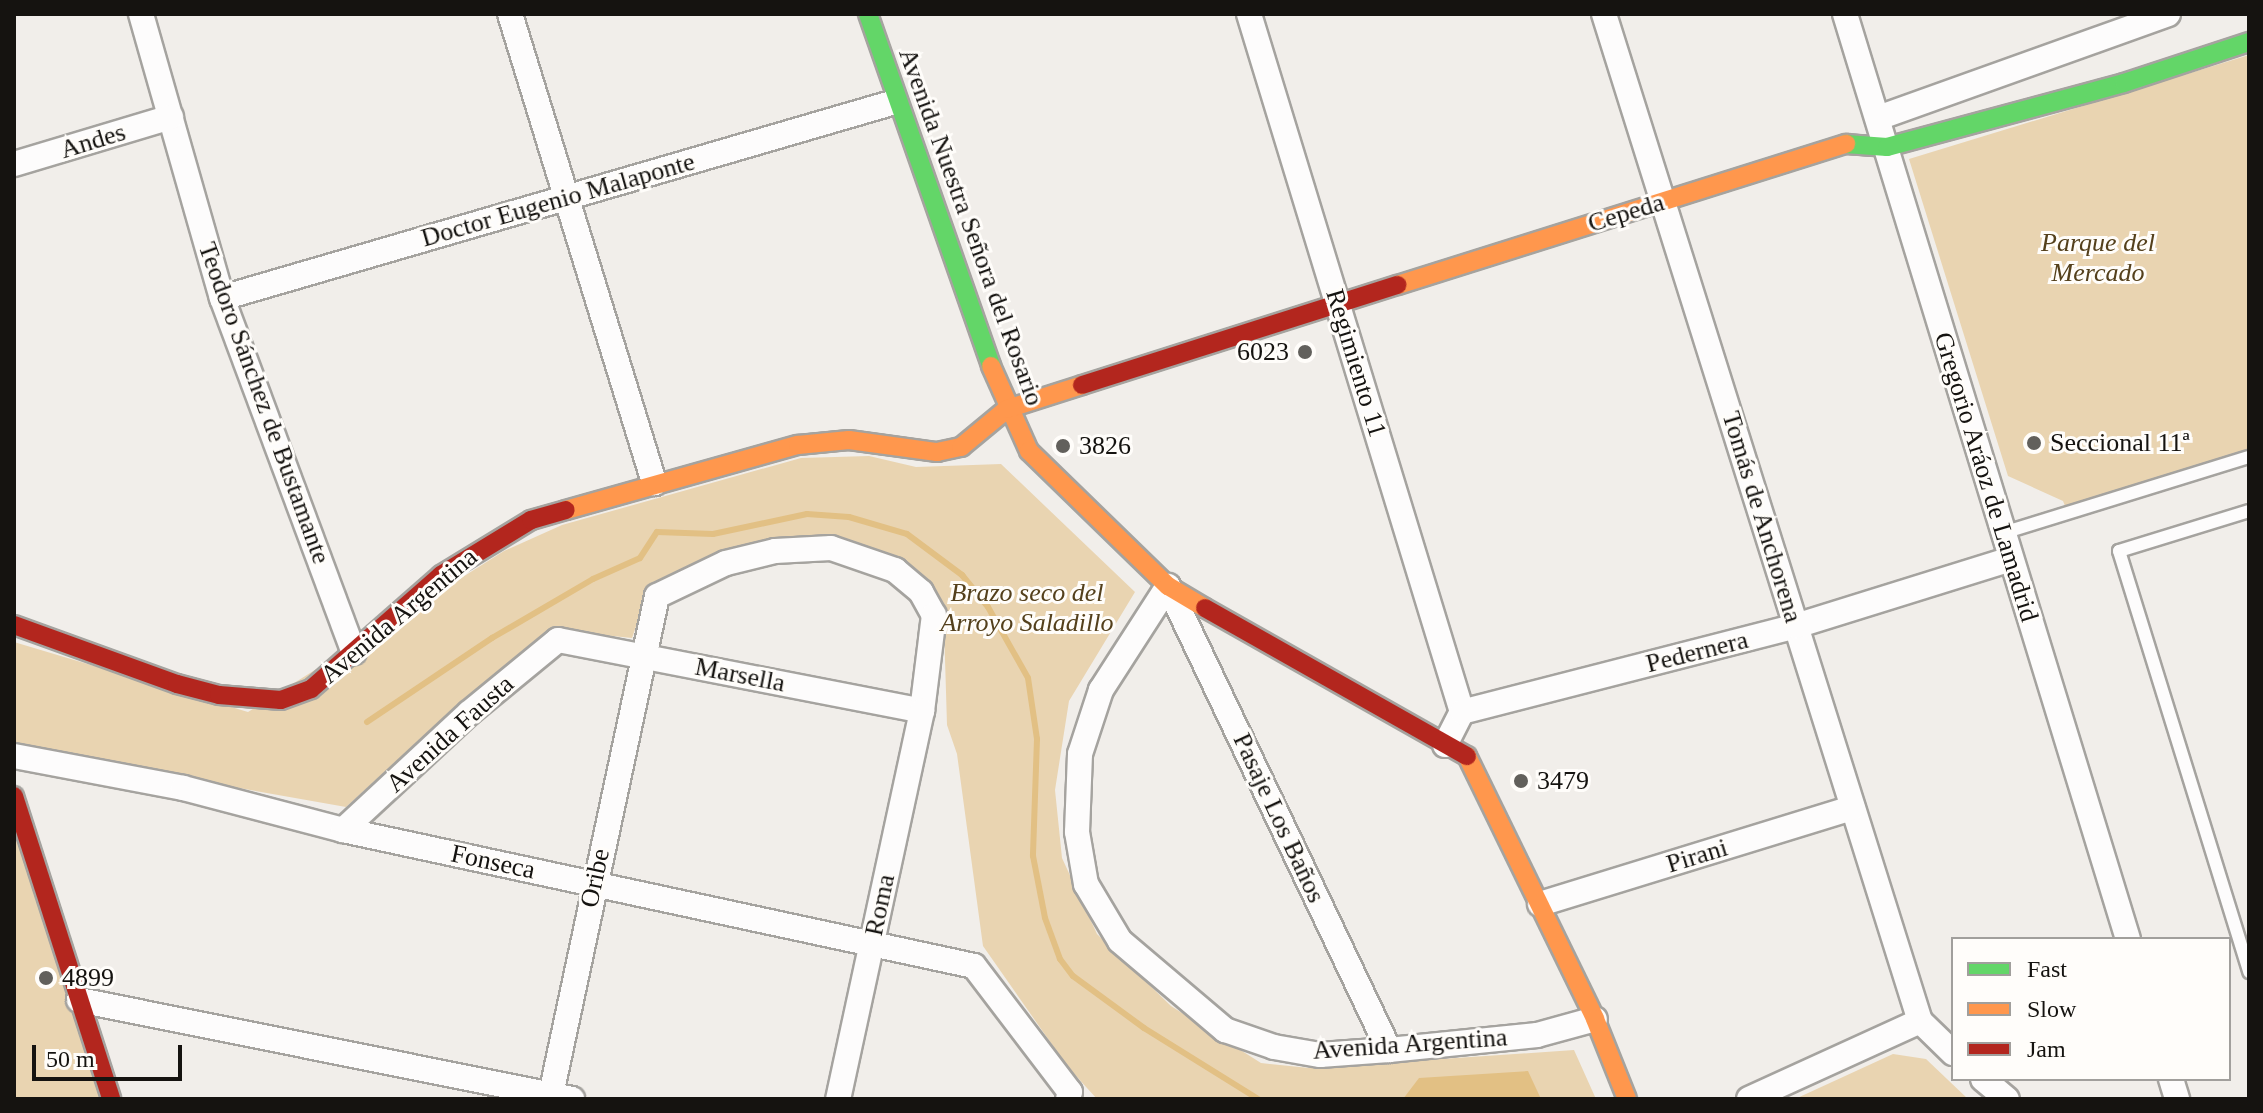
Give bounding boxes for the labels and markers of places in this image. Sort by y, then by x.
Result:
place label: 6023 [1237,336,1289,368]
marker: 6023 [1296,343,1314,361]
place label: Seccional 11ª [2050,427,2190,459]
place label: 3826 [1079,430,1131,462]
marker: Seccional 11ª [2025,434,2043,452]
marker: 3826 [1054,437,1072,455]
place label: 3479 [1537,765,1589,797]
marker: 3479 [1512,772,1530,790]
place label: 4899 [62,962,114,994]
marker: 4899 [37,969,55,987]

